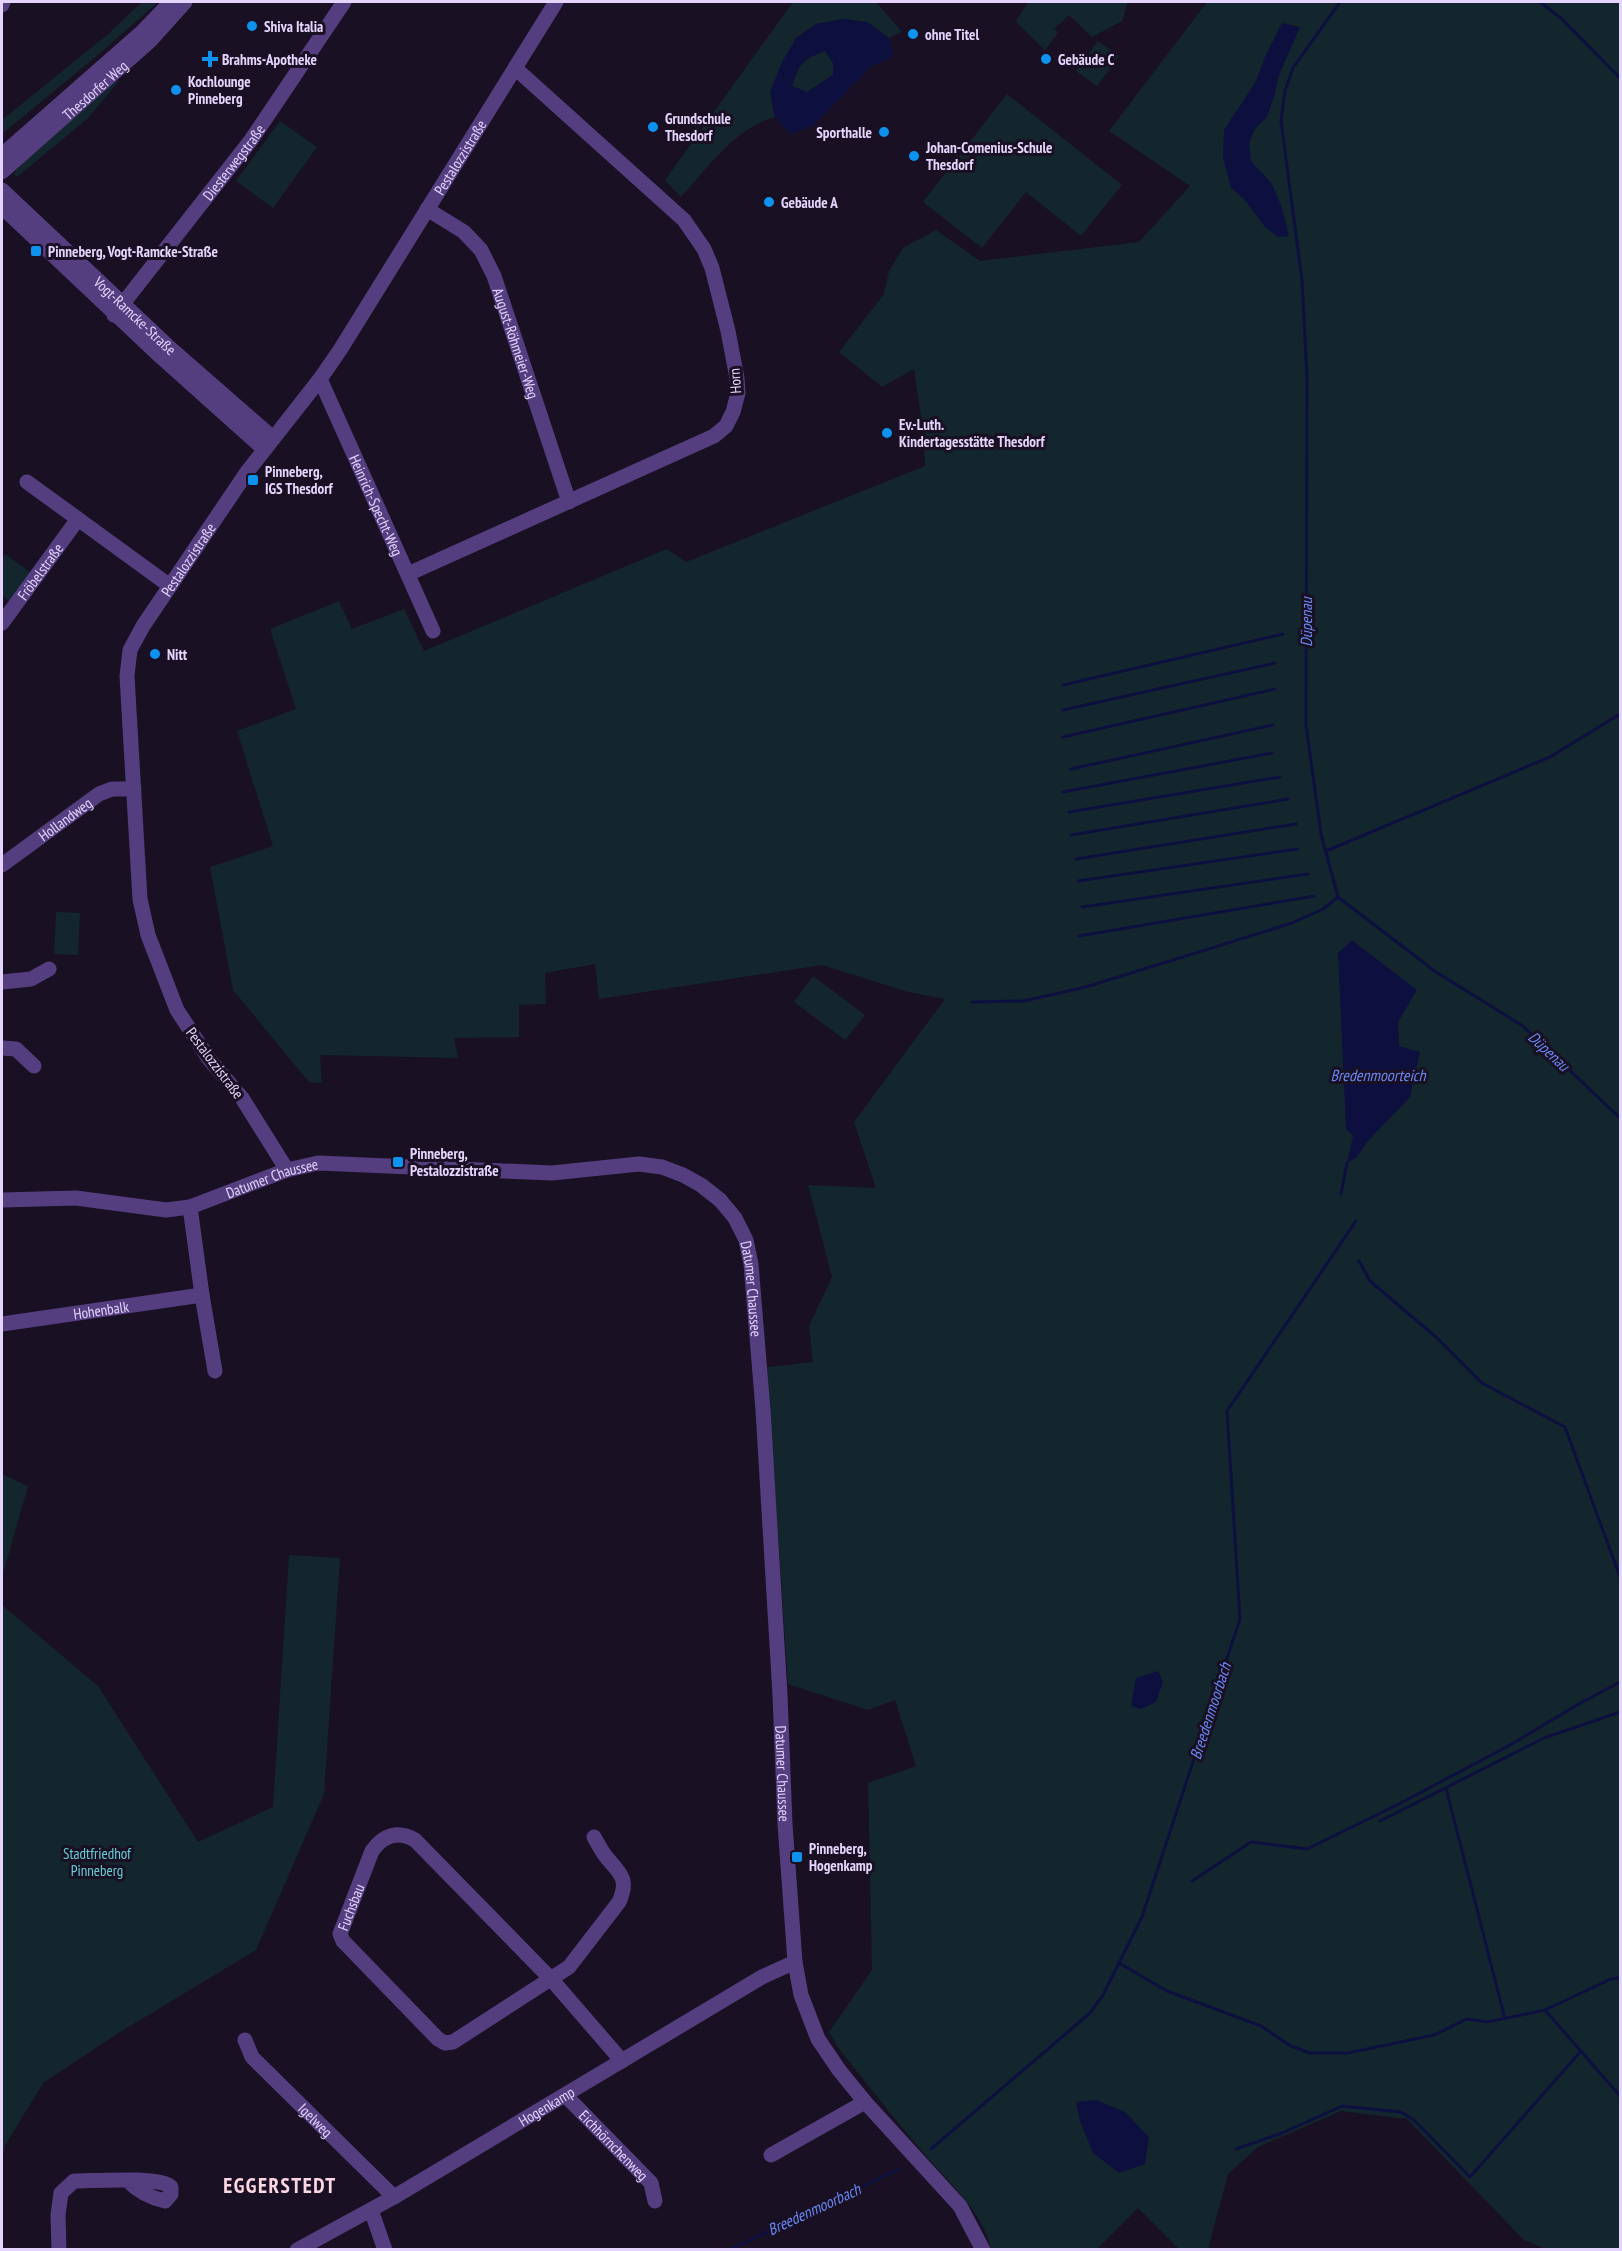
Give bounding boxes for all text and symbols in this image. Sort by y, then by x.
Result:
place label: Shiva Italia [264,17,323,36]
marker: Shiva Italia [245,19,259,33]
place label: ohne Titel [925,25,979,44]
marker: ohne Titel [906,27,920,41]
place label: Brahms-Apotheke [222,50,317,69]
place label: Gebäude C [1058,50,1114,69]
marker: Brahms-Apotheke [203,52,217,66]
marker: Gebäude C [1039,52,1053,66]
street label: Thesdorfer Weg [58,56,131,124]
place label: Kochlounge Pinneberg [188,72,251,108]
marker: Kochlounge Pinneberg [169,83,183,97]
place label: Grundschule Thesdorf [665,109,731,145]
street label: Pestalozzistraße [429,116,490,198]
street label: Diesterwegstraße [198,120,269,204]
marker: Grundschule Thesdorf [646,120,660,134]
place label: Sporthalle [816,123,872,142]
marker: Sporthalle [877,125,891,139]
place label: Johan-Comenius-Schule Thesdorf [925,138,1052,174]
marker: Johan-Comenius-Schule Thesdorf [907,149,921,163]
place label: Gebäude A [781,193,838,212]
marker: Gebäude A [762,195,776,209]
place label: Pinneberg, Vogt-Ramcke-Straße [48,242,218,261]
marker: Pinneberg, Vogt-Ramcke-Straße [29,244,43,258]
street label: Vogt-Ramcke-Straße [89,271,180,359]
street label: August-Röhmeier-Weg [489,285,543,401]
street label: Horn [725,368,745,394]
place label: Ev.-Luth. Kindertagesstätte Thesdorf [899,415,1045,451]
marker: Ev.-Luth. Kindertagesstätte Thesdorf [880,426,894,440]
street label: Heinrich-Specht-Weg [345,451,407,559]
place label: Pinneberg, IGS Thesdorf [265,462,334,498]
marker: Pinneberg, IGS Thesdorf [246,473,260,487]
street label: Pestalozzistraße [156,519,220,600]
street label: Fröbelstraße [13,539,67,604]
water label: Düpenau [1296,596,1316,647]
place label: Nitt [167,645,188,664]
marker: Nitt [148,647,162,661]
street label: Hollandweg [34,793,96,845]
street label: Pestalozzistraße [182,1024,248,1102]
water label: Düpenau [1524,1027,1575,1076]
water label: Bredenmoorteich [1330,1065,1427,1085]
place label: Pinneberg, Pestalozzistraße [410,1144,499,1180]
street label: Datumer Chaussee [223,1154,320,1202]
marker: Pinneberg, Pestalozzistraße [391,1155,405,1169]
street label: Datumer Chaussee [737,1239,766,1337]
street label: Hohenbalk [72,1296,130,1323]
water label: Breedenmoorbach [1185,1659,1235,1762]
street label: Datumer Chaussee [772,1725,794,1822]
place label: Pinneberg, Hogenkamp [809,1839,873,1875]
park label: Stadtfriedhof Pinneberg [63,1844,132,1880]
marker: Pinneberg, Hogenkamp [790,1850,804,1864]
street label: Fuchsbau [333,1881,368,1933]
street label: Hogenkamp [515,2082,578,2130]
street label: Igelweg [295,2099,337,2141]
street label: Eichhörnchenweg [575,2106,653,2184]
district label: EGGERSTEDT [223,2172,337,2199]
water label: Breedenmoorbach [764,2178,865,2239]

